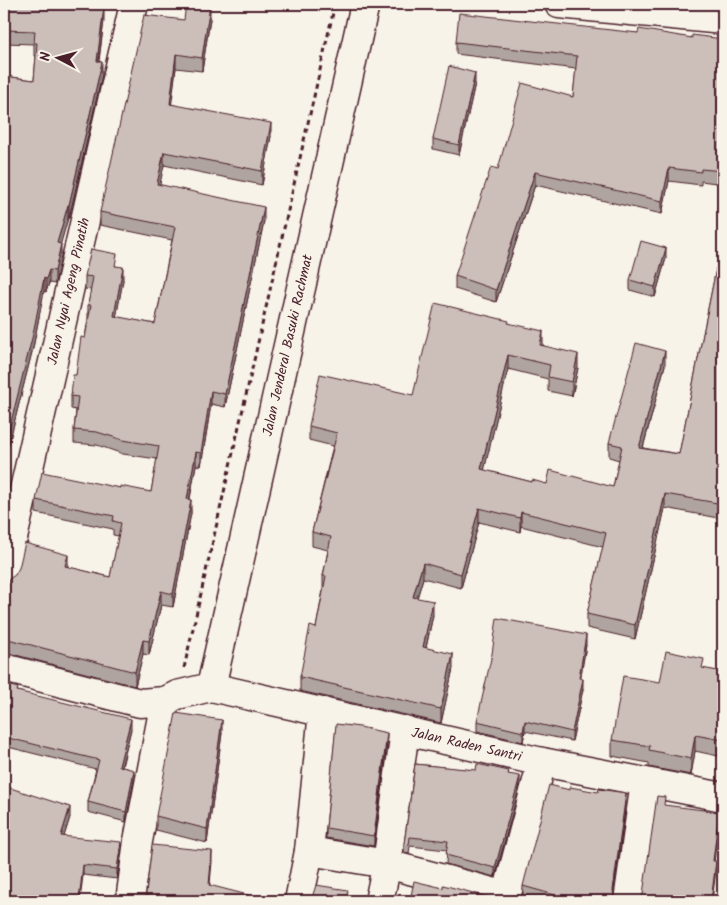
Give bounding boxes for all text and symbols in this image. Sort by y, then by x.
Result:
north arrow [32,32,82,82]
text: N [35,51,57,62]
street label: Jalan Nyai Ageng Pinatih [42,216,96,367]
street label: Jalan Jenderal Basuki Rachmat [257,252,319,438]
street label: Jalan Raden Santri [409,722,524,768]

